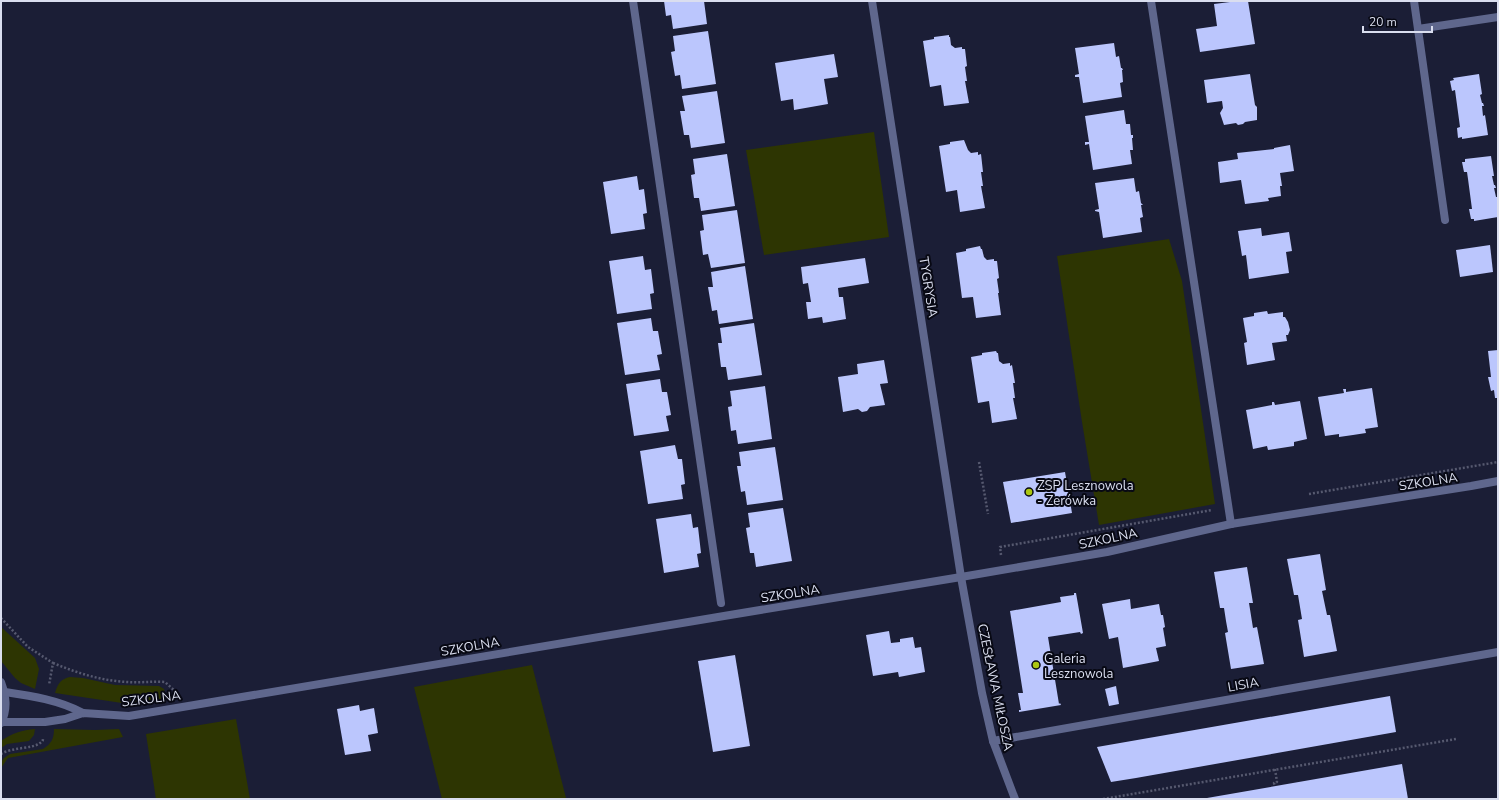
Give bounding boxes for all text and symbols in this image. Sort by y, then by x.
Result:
scale bar [1363,8,1432,34]
text: 20 m [1369,14,1397,30]
street label: TYGRYSIA [914,255,942,319]
street label: SZKOLNA [1397,468,1459,496]
place label: ZSP Lesznowola - Zerówka [1037,477,1134,510]
marker: ZSP Lesznowola - Zerówka [1024,487,1034,497]
street label: SZKOLNA [1077,524,1140,554]
street label: SZKOLNA [759,580,821,608]
street label: CZESŁAWA MIŁOSZA [973,622,1017,753]
street label: SZKOLNA [439,633,502,661]
place label: Galeria Lesznowola [1044,650,1113,683]
marker: Galeria Lesznowola [1031,660,1041,670]
street label: LISIA [1226,673,1261,697]
street label: SZKOLNA [121,686,182,712]

